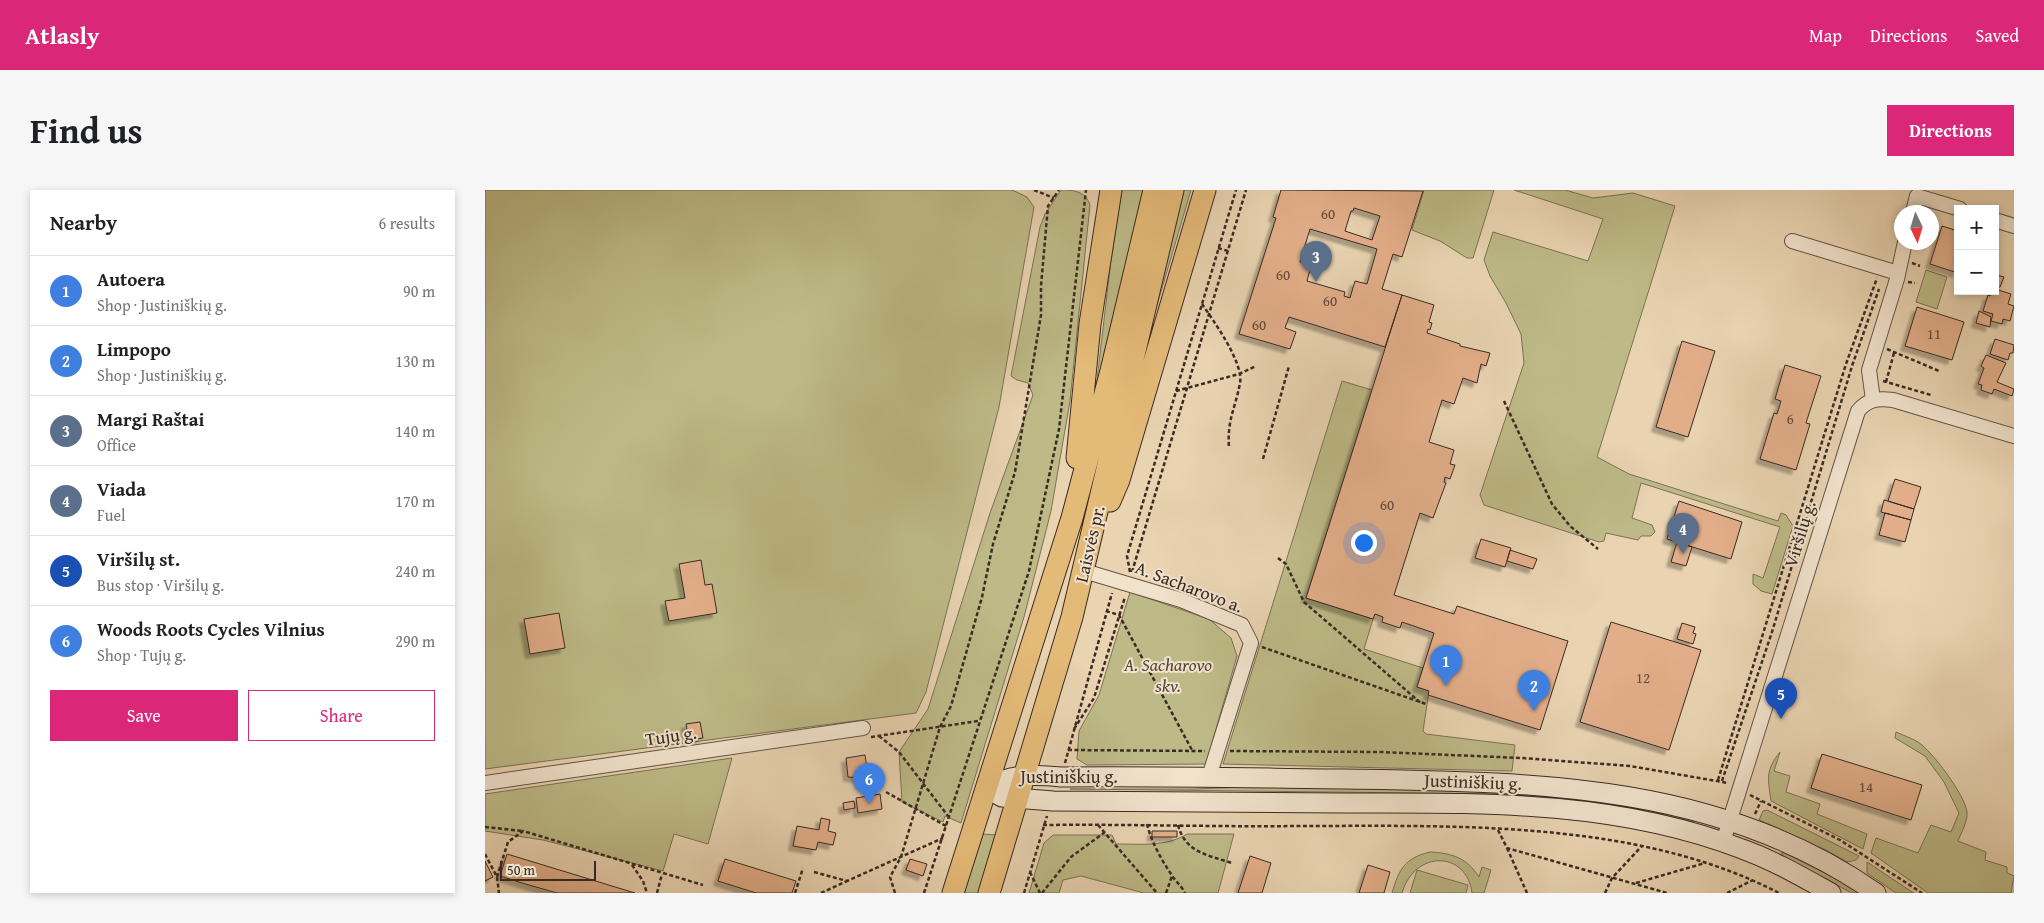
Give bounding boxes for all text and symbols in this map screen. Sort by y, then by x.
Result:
text: Atlasly [25,18,99,53]
text: Map [1809,22,1842,49]
text: Directions [1870,22,1947,49]
text: Saved [1975,22,2019,49]
text: Find us [30,105,143,156]
button: Directions [1887,105,2014,156]
house number: 60 [1321,203,1335,224]
north arrow [1894,205,1939,250]
map controls [1954,205,1999,295]
button: + [1954,205,1999,250]
text: Nearby [50,207,117,238]
text: 6 results [378,211,435,235]
pin: 3 [1300,241,1332,282]
button: − [1954,250,1999,295]
house number: 60 [1276,264,1290,285]
text: Autoera [97,265,165,293]
text: 1 [62,279,70,303]
text: 90 m [403,279,435,303]
house number: 60 [1323,290,1337,311]
text: Shop · Justiniškių g. [97,293,227,317]
house number: 60 [1252,314,1266,335]
house number: 11 [1927,323,1941,344]
text: Limpopo [97,335,171,363]
text: 2 [62,349,70,373]
text: 130 m [395,349,435,373]
text: Shop · Justiniškių g. [97,363,227,387]
text: Margi Raštai [97,405,204,433]
house number: 6 [1786,408,1794,429]
text: 3 [62,419,70,443]
text: 140 m [395,419,435,443]
text: Office [97,433,136,457]
text: Viada [97,475,146,503]
text: 4 [62,489,70,513]
text: 170 m [395,489,435,513]
house number: 60 [1380,494,1394,515]
street label: Viršilų g. [1777,497,1822,571]
text: Fuel [97,503,125,527]
street label: Laisvės pr. [1068,503,1111,585]
pin: 4 [1667,513,1699,554]
your location [1351,530,1377,556]
text: Viršilų st. [97,545,180,573]
street label: A. Sacharovo a. [1131,554,1247,619]
text: 5 [62,559,70,583]
text: 240 m [395,559,435,583]
text: Bus stop · Viršilų g. [97,573,224,597]
text: Woods Roots Cycles Vilnius [97,615,325,643]
text: 6 [62,629,70,653]
text: 290 m [395,629,435,653]
text: Shop · Tujų g. [97,643,186,667]
pin: 1 [1430,645,1462,686]
park label: A. Sacharovo skv. [1123,651,1212,699]
house number: 12 [1636,667,1650,688]
pin: 2 [1518,670,1550,711]
pin: 5 [1765,678,1797,719]
button: Save [50,690,238,741]
button: Share [248,690,435,741]
street label: Tujų g. [643,719,698,752]
pin: 6 [853,763,885,804]
street label: Justiniškių g. [1018,763,1118,790]
street label: Justiniškių g. [1422,766,1522,797]
house number: 14 [1859,776,1873,797]
scale bar [500,858,596,881]
text: 50 m [507,860,535,880]

